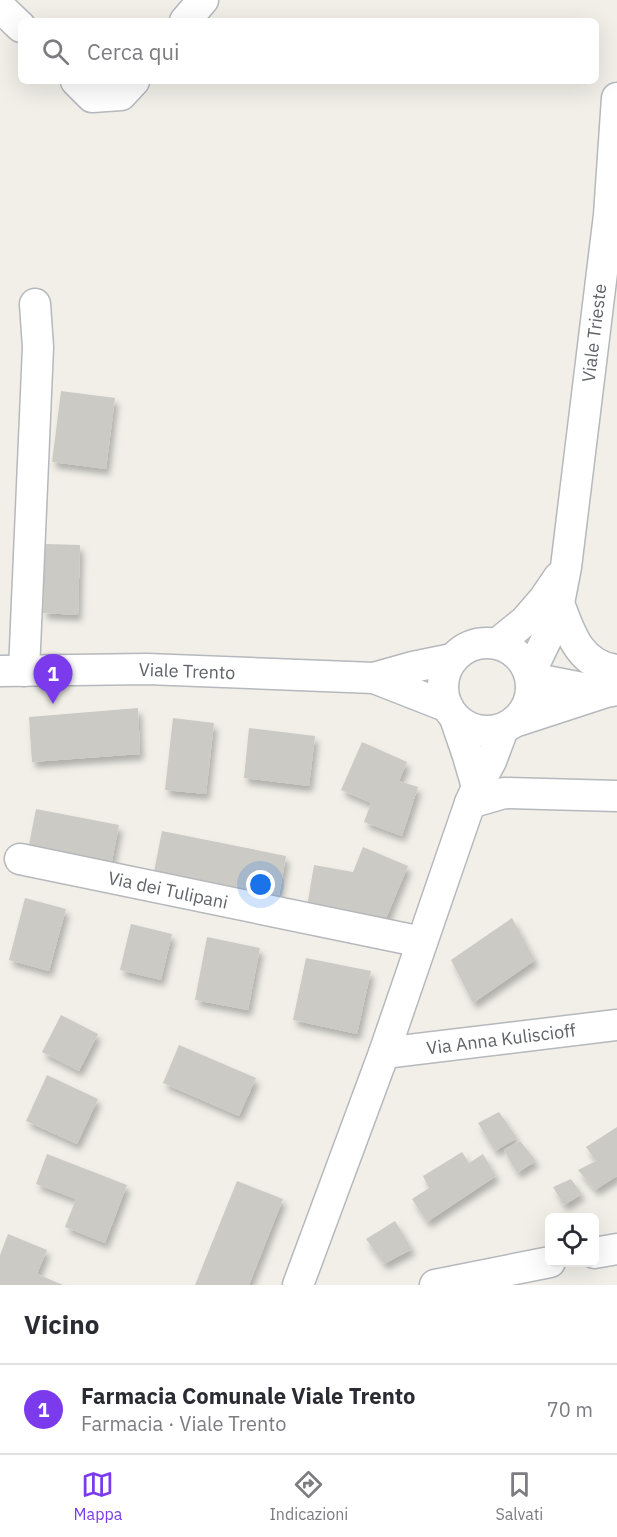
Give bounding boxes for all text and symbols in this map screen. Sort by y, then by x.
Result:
search box [18,18,599,84]
icon: search [39,35,72,68]
text: Cerca qui [87,37,179,66]
street label: Viale Trieste [577,282,611,384]
pin: 1 [34,654,72,704]
street label: Viale Trento [138,658,236,684]
street label: Via dei Tulipani [106,866,230,914]
your location [246,870,275,899]
street label: Via Anna Kuliscioff [425,1018,577,1060]
map controls [545,1213,599,1267]
button: locate [545,1213,599,1267]
text: Vicino [24,1307,99,1341]
text: Farmacia Comunale Viale Trento [81,1381,416,1410]
text: 1 [38,1396,50,1423]
text: 70 m [547,1396,593,1423]
text: Farmacia · Viale Trento [81,1410,287,1437]
tab: Mappa [74,1468,122,1524]
tab: Indicazioni [269,1468,348,1524]
tab: Salvati [495,1468,543,1524]

